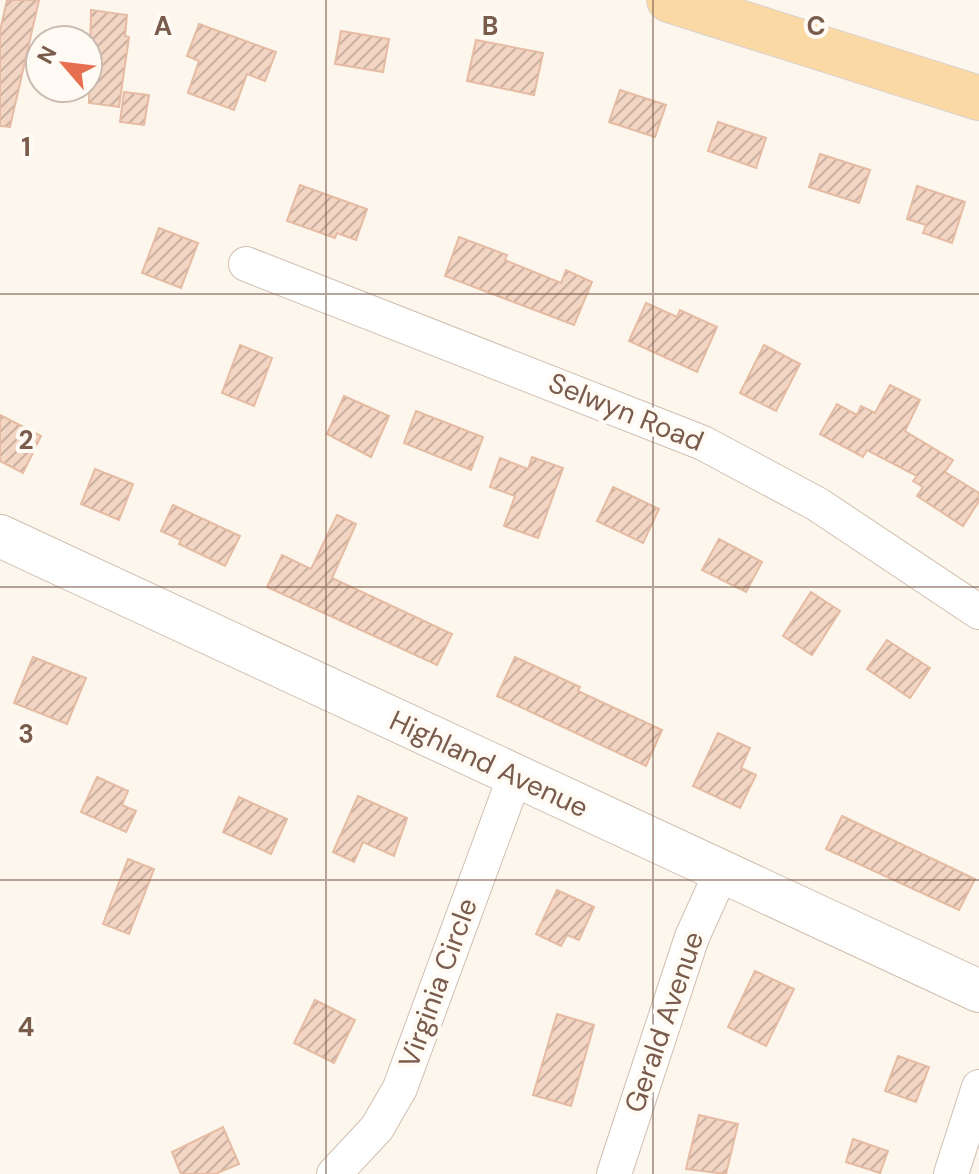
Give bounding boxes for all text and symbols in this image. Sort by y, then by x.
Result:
text: A [154,9,172,43]
text: B [482,9,498,43]
text: C [806,9,826,43]
north arrow [24,24,104,104]
text: N [30,41,63,69]
text: 1 [21,130,31,164]
street label: Selwyn Road [543,364,709,460]
text: 2 [18,423,34,457]
street label: Highland Avenue [384,702,594,826]
text: 3 [18,717,34,751]
street label: Virginia Circle [390,893,486,1073]
street label: Gerald Avenue [616,927,712,1117]
text: 4 [18,1010,34,1044]

